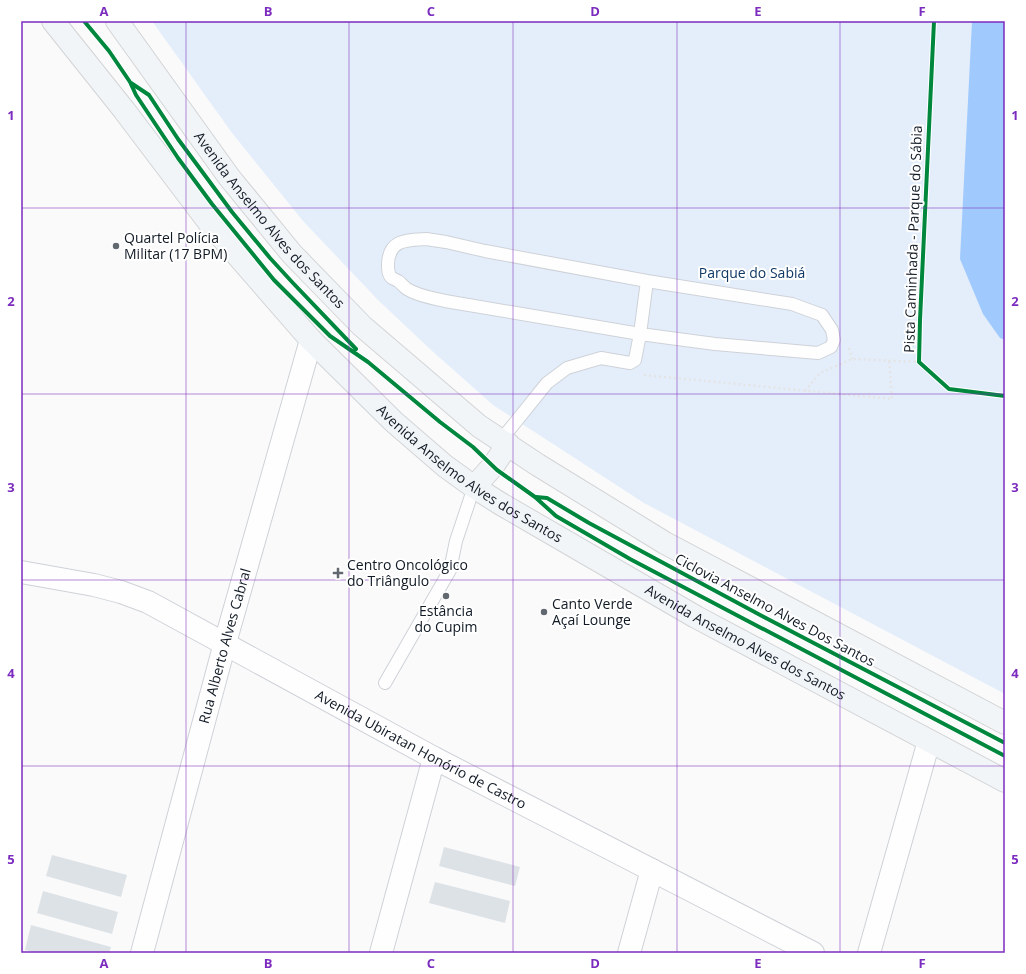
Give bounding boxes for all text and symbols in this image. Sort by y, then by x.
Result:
text: A [100,2,109,20]
text: B [264,2,273,20]
text: C [427,2,435,20]
text: D [590,2,600,20]
text: E [754,2,762,20]
text: F [918,2,926,20]
text: 1 [7,106,15,124]
text: 1 [1011,106,1019,124]
street label: Pista Caminhada - Parque do Sábia [899,125,926,353]
street label: Avenida Anselmo Alves dos Santos [190,127,350,312]
place label: Quartel Polícia Militar (17 BPM) [124,228,227,263]
marker: Quartel Polícia Militar (17 BPM) [111,241,121,251]
park label: Parque do Sabiá [699,263,805,282]
text: 2 [7,292,15,310]
text: 2 [1011,292,1019,310]
street label: Avenida Anselmo Alves dos Santos [373,400,566,547]
text: 3 [7,478,15,496]
text: 3 [1011,478,1019,496]
street label: Ciclovia Anselmo Alves Dos Santos [672,549,879,671]
place label: Centro Oncológico do Triângulo [347,555,468,590]
street label: Rua Alberto Alves Cabral [194,566,255,726]
marker: Centro Oncológico do Triângulo [332,567,344,579]
street label: Avenida Anselmo Alves dos Santos [642,580,850,704]
marker: Estância do Cupim [441,591,451,601]
place label: Canto Verde Açaí Lounge [552,594,633,629]
place label: Estância do Cupim [414,601,478,636]
marker: Canto Verde Açaí Lounge [539,607,549,617]
text: 4 [7,664,15,682]
text: 4 [1011,664,1019,682]
street label: Avenida Ubiratan Honório de Castro [312,685,530,813]
text: 5 [7,850,15,868]
text: 5 [1011,850,1019,868]
text: A [100,954,109,972]
text: B [264,954,273,972]
text: C [427,954,435,972]
text: D [590,954,600,972]
text: E [754,954,762,972]
text: F [918,954,926,972]

